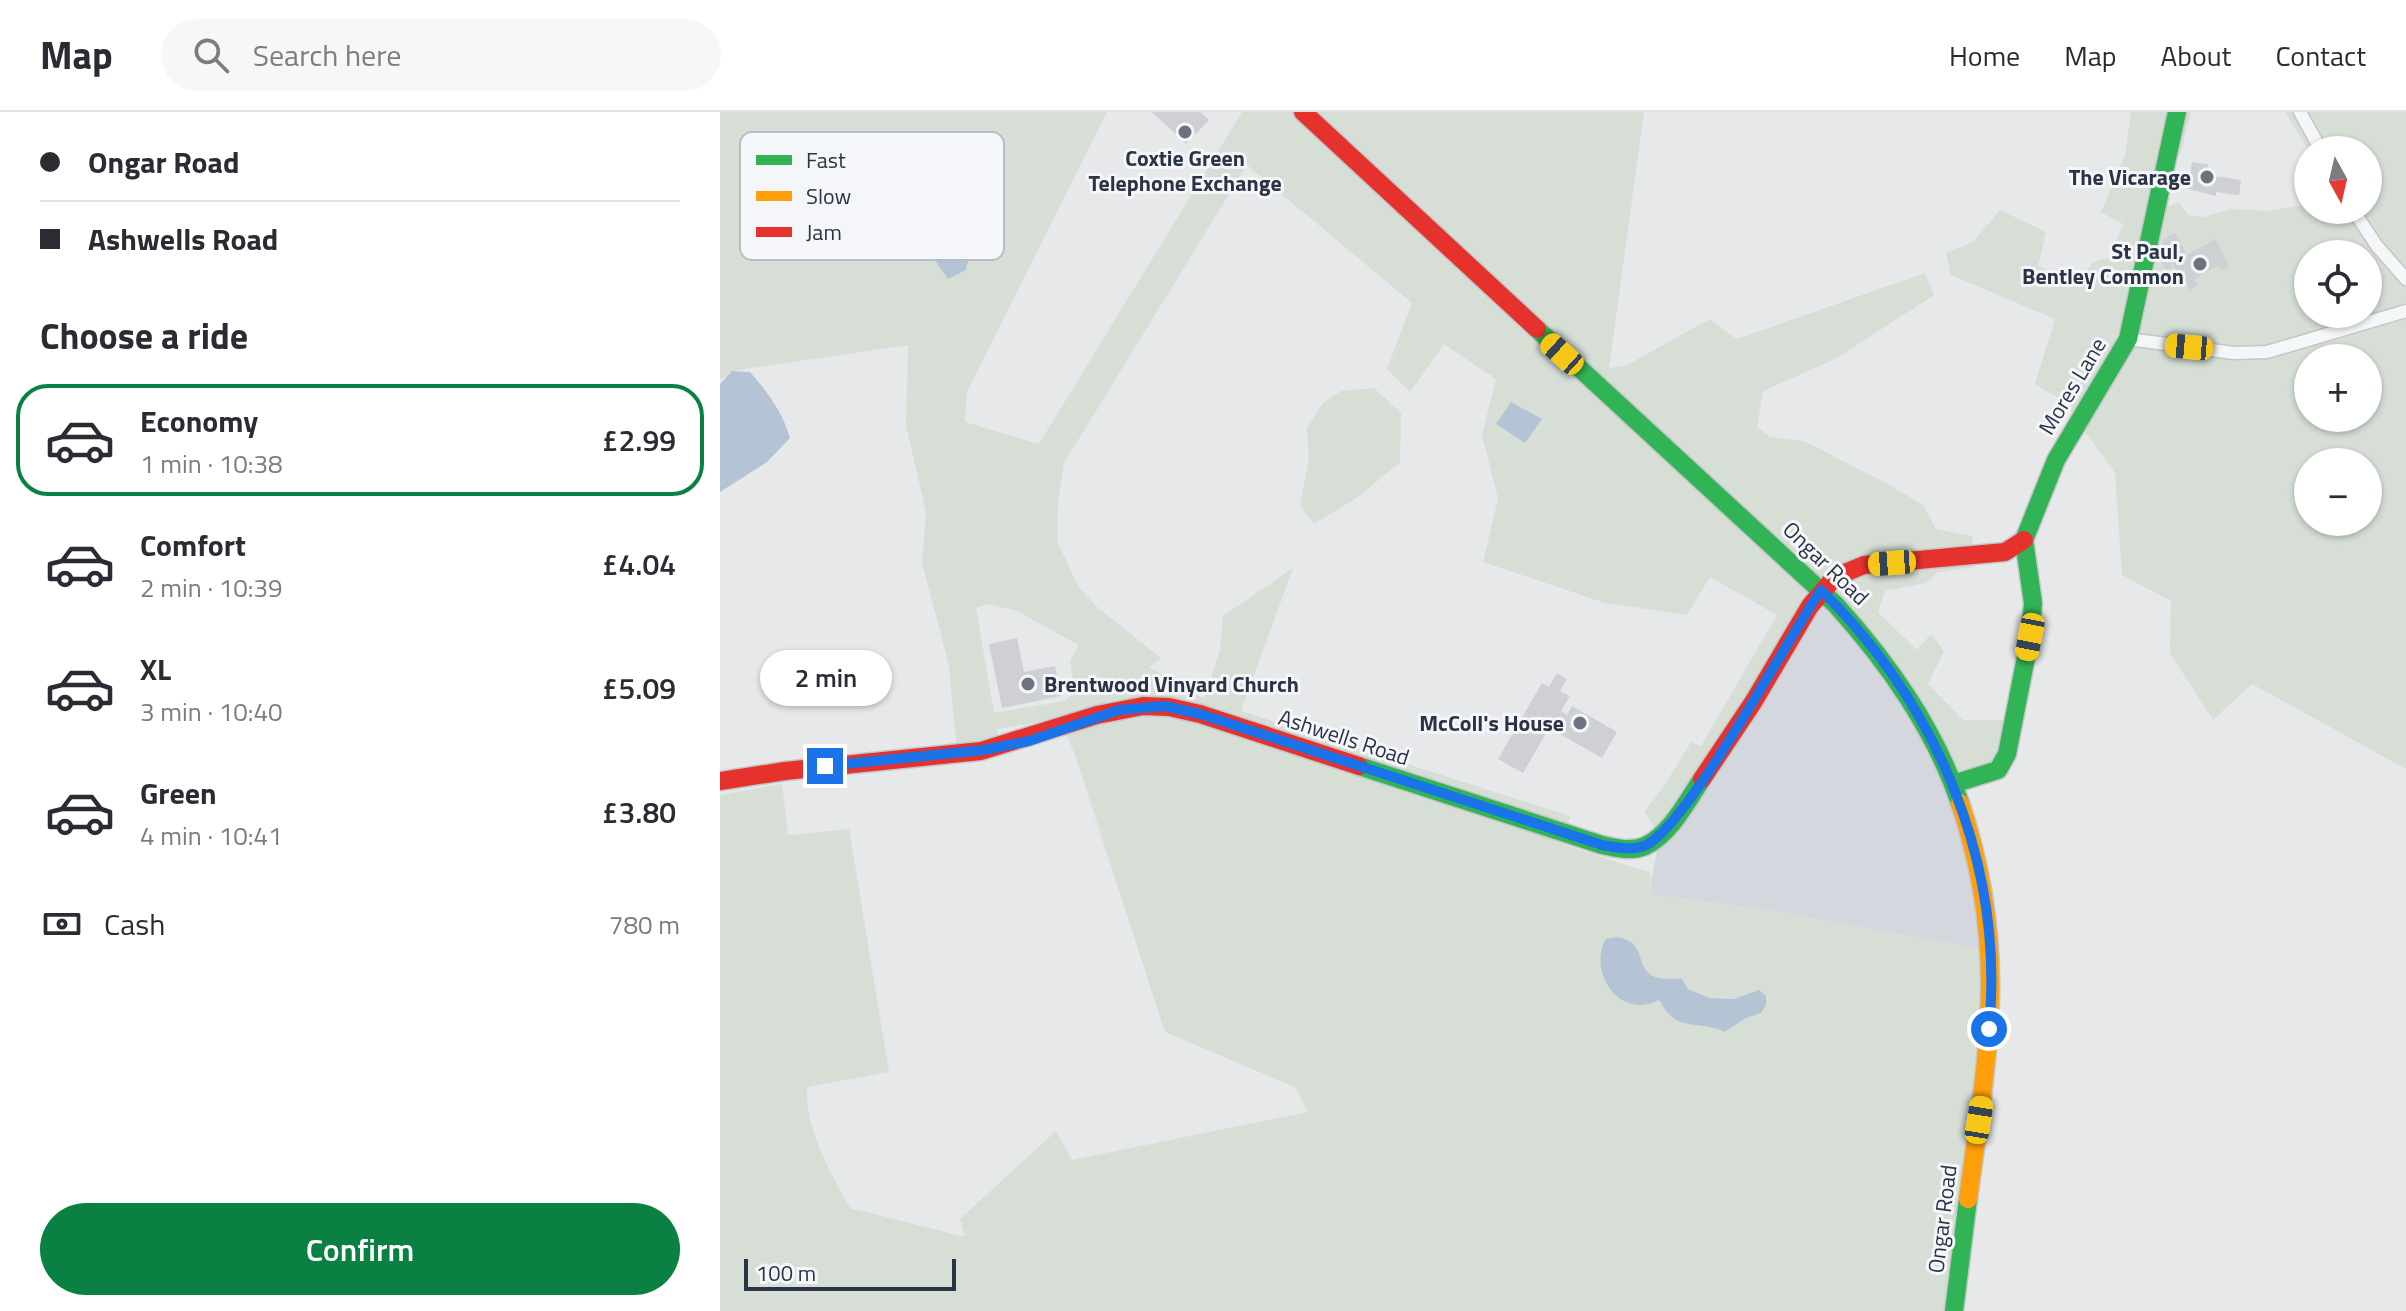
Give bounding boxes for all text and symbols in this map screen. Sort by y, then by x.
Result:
search box [161,19,721,91]
text: Map [40,26,113,84]
text: Search here [253,32,402,78]
icon: search [189,33,233,77]
text: Home [1949,34,2020,77]
text: Map [2064,34,2117,77]
text: About [2161,34,2231,77]
text: Contact [2275,34,2366,77]
marker: Coxtie Green Telephone Exchange [1176,123,1194,141]
legend [740,132,1004,260]
north arrow [2294,136,2382,224]
map controls [2294,136,2382,536]
text: Ongar Road [88,139,239,185]
place label: Coxtie Green Telephone Exchange [1088,141,1282,200]
text: Fast [806,143,846,177]
place label: The Vicarage [2069,160,2191,194]
marker: The Vicarage [2198,168,2216,186]
text: Slow [806,179,852,213]
text: Jam [806,215,842,249]
text: Ashwells Road [88,216,278,262]
place label: St Paul, Bentley Common [2022,234,2184,293]
button: locate [2294,240,2382,328]
marker: St Paul, Bentley Common [2191,255,2209,273]
text: Choose a ride [40,308,248,363]
car [1536,329,1588,379]
street label: Mores Lane [2030,331,2114,441]
car [2164,333,2214,361]
button: + [2294,344,2382,432]
text: Economy [140,398,258,444]
icon: car [44,404,116,476]
text: £2.99 [602,417,676,463]
text: 1 min · 10:38 [140,444,283,483]
button: − [2294,448,2382,536]
street label: Ongar Road [1775,513,1877,613]
text: Comfort [140,522,246,568]
icon: car [44,528,116,600]
text: £4.04 [602,541,676,587]
car [1867,549,1917,577]
text: 2 min · 10:39 [140,568,283,607]
car [2014,611,2046,663]
text: XL [140,646,171,692]
callout: 2 min [759,650,891,706]
icon: car [44,652,116,724]
text: 2 min [795,658,857,697]
text: £5.09 [602,665,676,711]
place label: Brentwood Vinyard Church [1044,667,1299,701]
marker: Brentwood Vinyard Church [1019,675,1037,693]
text: 3 min · 10:40 [140,692,283,731]
street label: Ashwells Road [1274,700,1414,774]
place label: McColl's House [1419,706,1564,740]
marker: McColl's House [1571,714,1589,732]
route end [807,748,843,784]
text: Green [140,770,217,816]
icon: car [44,776,116,848]
text: £3.80 [602,789,676,835]
text: 4 min · 10:41 [140,816,283,855]
text: Cash [104,901,165,947]
icon: cash [40,902,84,946]
text: 780 m [609,905,680,944]
route start [1971,1011,2007,1047]
car [1963,1094,1995,1146]
street label: Ongar Road [1919,1163,1965,1275]
button: Confirm [40,1203,680,1295]
scale bar [744,1255,956,1291]
text: 100 m [756,1256,816,1290]

